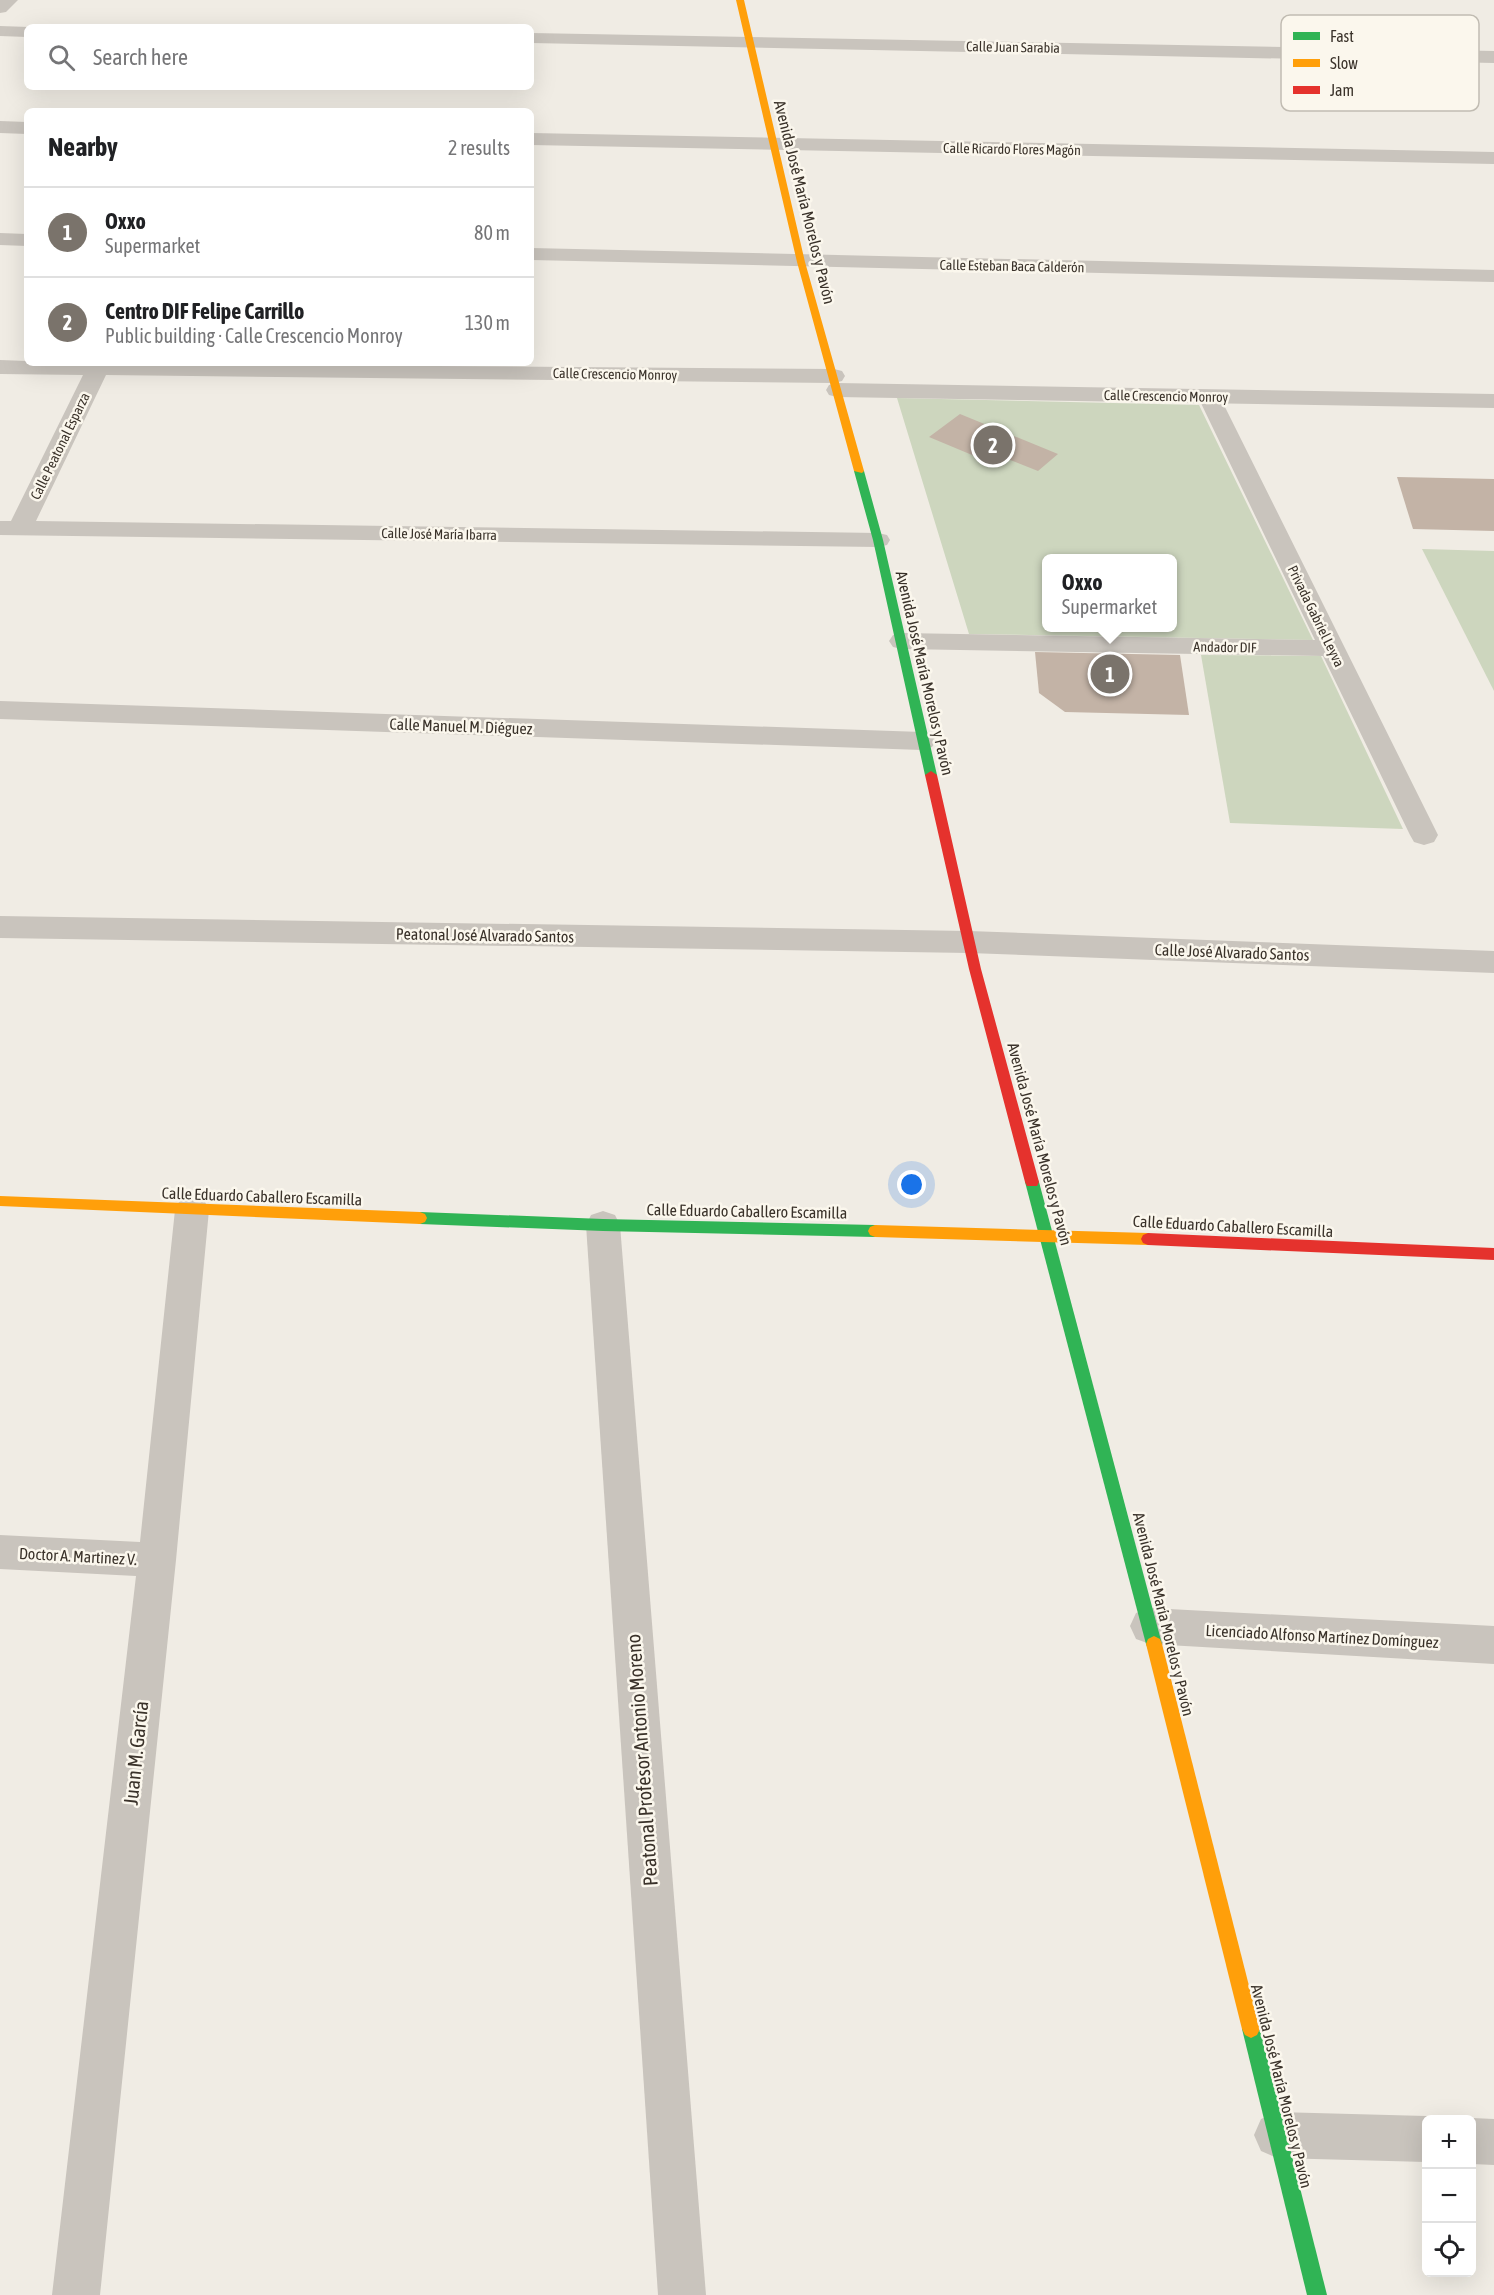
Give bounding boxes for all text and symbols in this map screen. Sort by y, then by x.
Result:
legend [1281,15,1479,111]
search box [24,24,534,90]
text: Fast [1330,27,1354,45]
street label: Calle Juan Sarabia [966,38,1060,56]
icon: search [45,41,78,74]
text: Search here [93,44,188,70]
text: Slow [1330,54,1358,72]
text: Jam [1330,81,1354,99]
street label: Avenida José María Morelos y Pavón [770,98,839,306]
text: Nearby [48,132,118,162]
text: 2 results [448,136,510,159]
street label: Calle Ricardo Flores Magón [943,140,1081,158]
text: Oxxo [105,208,146,234]
text: 1 [63,221,72,244]
text: 80 m [474,221,510,244]
text: Supermarket [105,234,200,257]
street label: Calle Esteban Baca Calderón [939,257,1085,275]
text: Centro DIF Felipe Carrillo [105,298,304,324]
text: 2 [63,311,72,334]
text: 130 m [465,311,510,334]
text: Public building · Calle Crescencio Monroy [105,324,403,347]
street label: Calle Crescencio Monroy [553,365,678,383]
street label: Calle Crescencio Monroy [1104,387,1229,405]
street label: Calle Peatonal Esparza [27,390,93,502]
pin: 2 [974,422,1012,468]
street label: Calle José María Ibarra [381,525,497,543]
popup [1042,554,1177,632]
street label: Privada Gabriel Leyva [1285,563,1347,669]
street label: Avenida José María Morelos y Pavón [892,569,957,777]
text: Oxxo [1062,569,1103,595]
text: Supermarket [1062,595,1157,618]
street label: Andador DIF [1193,638,1257,656]
pin: 1 [1090,652,1130,696]
street label: Calle Manuel M. Diéguez [389,715,533,738]
street label: Peatonal José Alvarado Santos [396,924,575,946]
street label: Calle José Alvarado Santos [1154,940,1310,964]
street label: Avenida José María Morelos y Pavón [1003,1041,1076,1248]
your location [897,1170,926,1199]
street label: Calle Eduardo Caballero Escamilla [161,1184,363,1208]
street label: Calle Eduardo Caballero Escamilla [647,1200,847,1222]
street label: Calle Eduardo Caballero Escamilla [1132,1212,1334,1240]
street label: Avenida José María Morelos y Pavón [1129,1510,1198,1718]
street label: Doctor A. Martinez V. [19,1544,138,1568]
street label: Licenciado Alfonso Martínez Domínguez [1205,1621,1439,1652]
street label: Peatonal Profesor Antonio Moreno [621,1633,662,1887]
street label: Juan M. García [119,1700,152,1806]
street label: Avenida José María Morelos y Pavón [1247,1982,1316,2190]
map controls [1422,2115,1476,2277]
button: + [1422,2115,1476,2169]
button: − [1422,2169,1476,2223]
button: locate [1422,2223,1476,2277]

